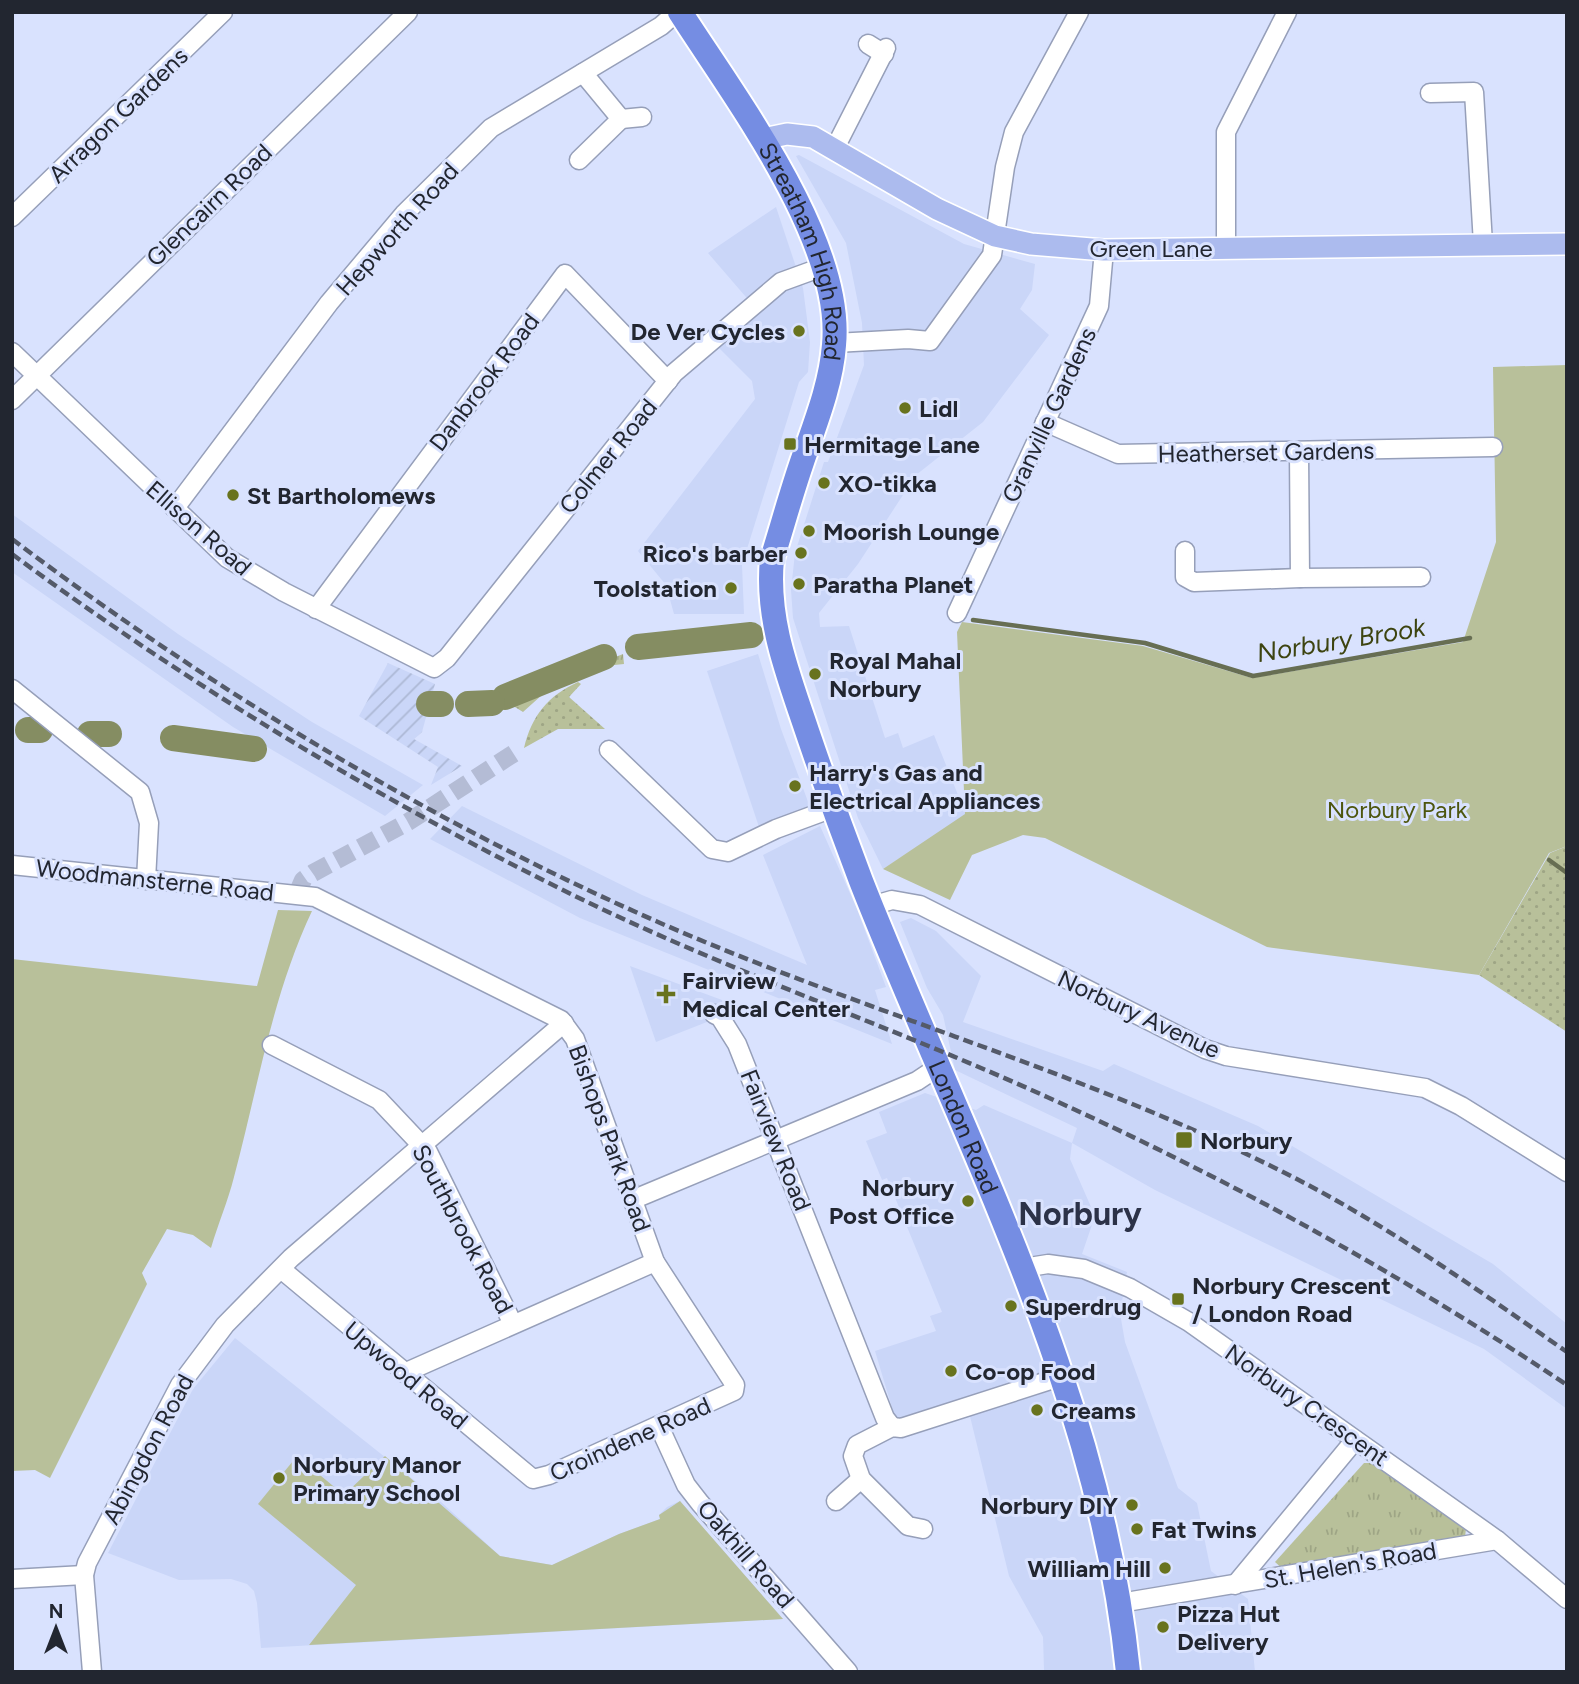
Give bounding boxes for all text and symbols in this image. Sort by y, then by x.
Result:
street label: Arragon Gardens [42,41,194,189]
street label: Streatham High Road [753,137,849,362]
street label: Glencairn Road [140,138,278,272]
street label: Hepworth Road [330,156,464,302]
street label: Green Lane [1089,234,1213,263]
street label: Danbrook Road [423,307,545,457]
place label: De Ver Cycles [630,317,785,346]
marker: De Ver Cycles [791,323,807,339]
street label: Granville Gardens [996,323,1102,507]
street label: Colmer Road [553,393,663,519]
place label: Lidl [919,394,958,423]
marker: Lidl [897,400,913,416]
place label: Hermitage Lane [804,430,980,459]
marker: Hermitage Lane [782,436,798,452]
street label: Heatherset Gardens [1157,436,1375,468]
place label: XO-tikka [838,469,937,498]
street label: Ellison Road [140,474,258,582]
marker: XO-tikka [816,475,832,491]
place label: St Bartholomews [247,481,436,510]
marker: St Bartholomews [225,487,241,503]
place label: Moorish Lounge [823,517,999,546]
marker: Moorish Lounge [801,523,817,539]
place label: Rico's barber [643,539,787,568]
marker: Rico's barber [793,545,809,561]
place label: Paratha Planet [813,570,974,599]
place label: Toolstation [594,574,717,603]
marker: Paratha Planet [791,576,807,592]
marker: Toolstation [723,580,739,596]
water label: Norbury Brook [1254,611,1429,669]
place label: Royal Mahal Norbury [829,646,961,703]
marker: Royal Mahal Norbury [807,666,823,682]
place label: Harry's Gas and Electrical Appliances [809,758,1040,815]
marker: Harry's Gas and Electrical Appliances [787,778,803,794]
park label: Norbury Park [1327,795,1468,824]
street label: Woodmansterne Road [35,853,275,907]
street label: Norbury Avenue [1053,964,1225,1064]
place label: Fairview Medical Center [682,966,850,1023]
marker: Fairview Medical Center [656,984,676,1004]
street label: Bishops Park Road [563,1041,657,1235]
street label: London Road [923,1056,1005,1198]
street label: Fairview Road [735,1065,817,1215]
place label: Norbury [1200,1126,1293,1155]
marker: Norbury [1174,1130,1194,1150]
street label: Southbrook Road [406,1139,520,1319]
place label: Norbury Post Office [829,1173,954,1230]
marker: Norbury Post Office [960,1193,976,1209]
district label: Norbury [1018,1195,1142,1233]
place label: Norbury Crescent / London Road [1192,1271,1391,1328]
marker: Norbury Crescent / London Road [1170,1291,1186,1307]
place label: Superdrug [1025,1292,1141,1321]
marker: Superdrug [1003,1298,1019,1314]
street label: Upwood Road [338,1315,474,1435]
street label: Norbury Crescent [1220,1338,1394,1472]
place label: Co-op Food [965,1357,1096,1386]
marker: Co-op Food [943,1363,959,1379]
street label: Abingdon Road [96,1369,200,1529]
street label: Croindene Road [545,1391,715,1487]
place label: Creams [1051,1396,1136,1425]
marker: Creams [1029,1402,1045,1418]
place label: Norbury Manor Primary School [293,1450,461,1507]
marker: Norbury Manor Primary School [271,1470,287,1486]
place label: Norbury DIY [981,1491,1118,1520]
street label: Oakhill Road [691,1494,801,1614]
marker: Norbury DIY [1124,1497,1140,1513]
place label: Fat Twins [1151,1515,1256,1544]
marker: Fat Twins [1129,1521,1145,1537]
street label: St. Helen's Road [1261,1536,1439,1594]
place label: William Hill [1027,1554,1151,1583]
marker: William Hill [1157,1560,1173,1576]
north arrow [21,1593,91,1663]
place label: Pizza Hut Delivery [1177,1599,1280,1656]
text: N [49,1600,63,1623]
marker: Pizza Hut Delivery [1155,1619,1171,1635]

